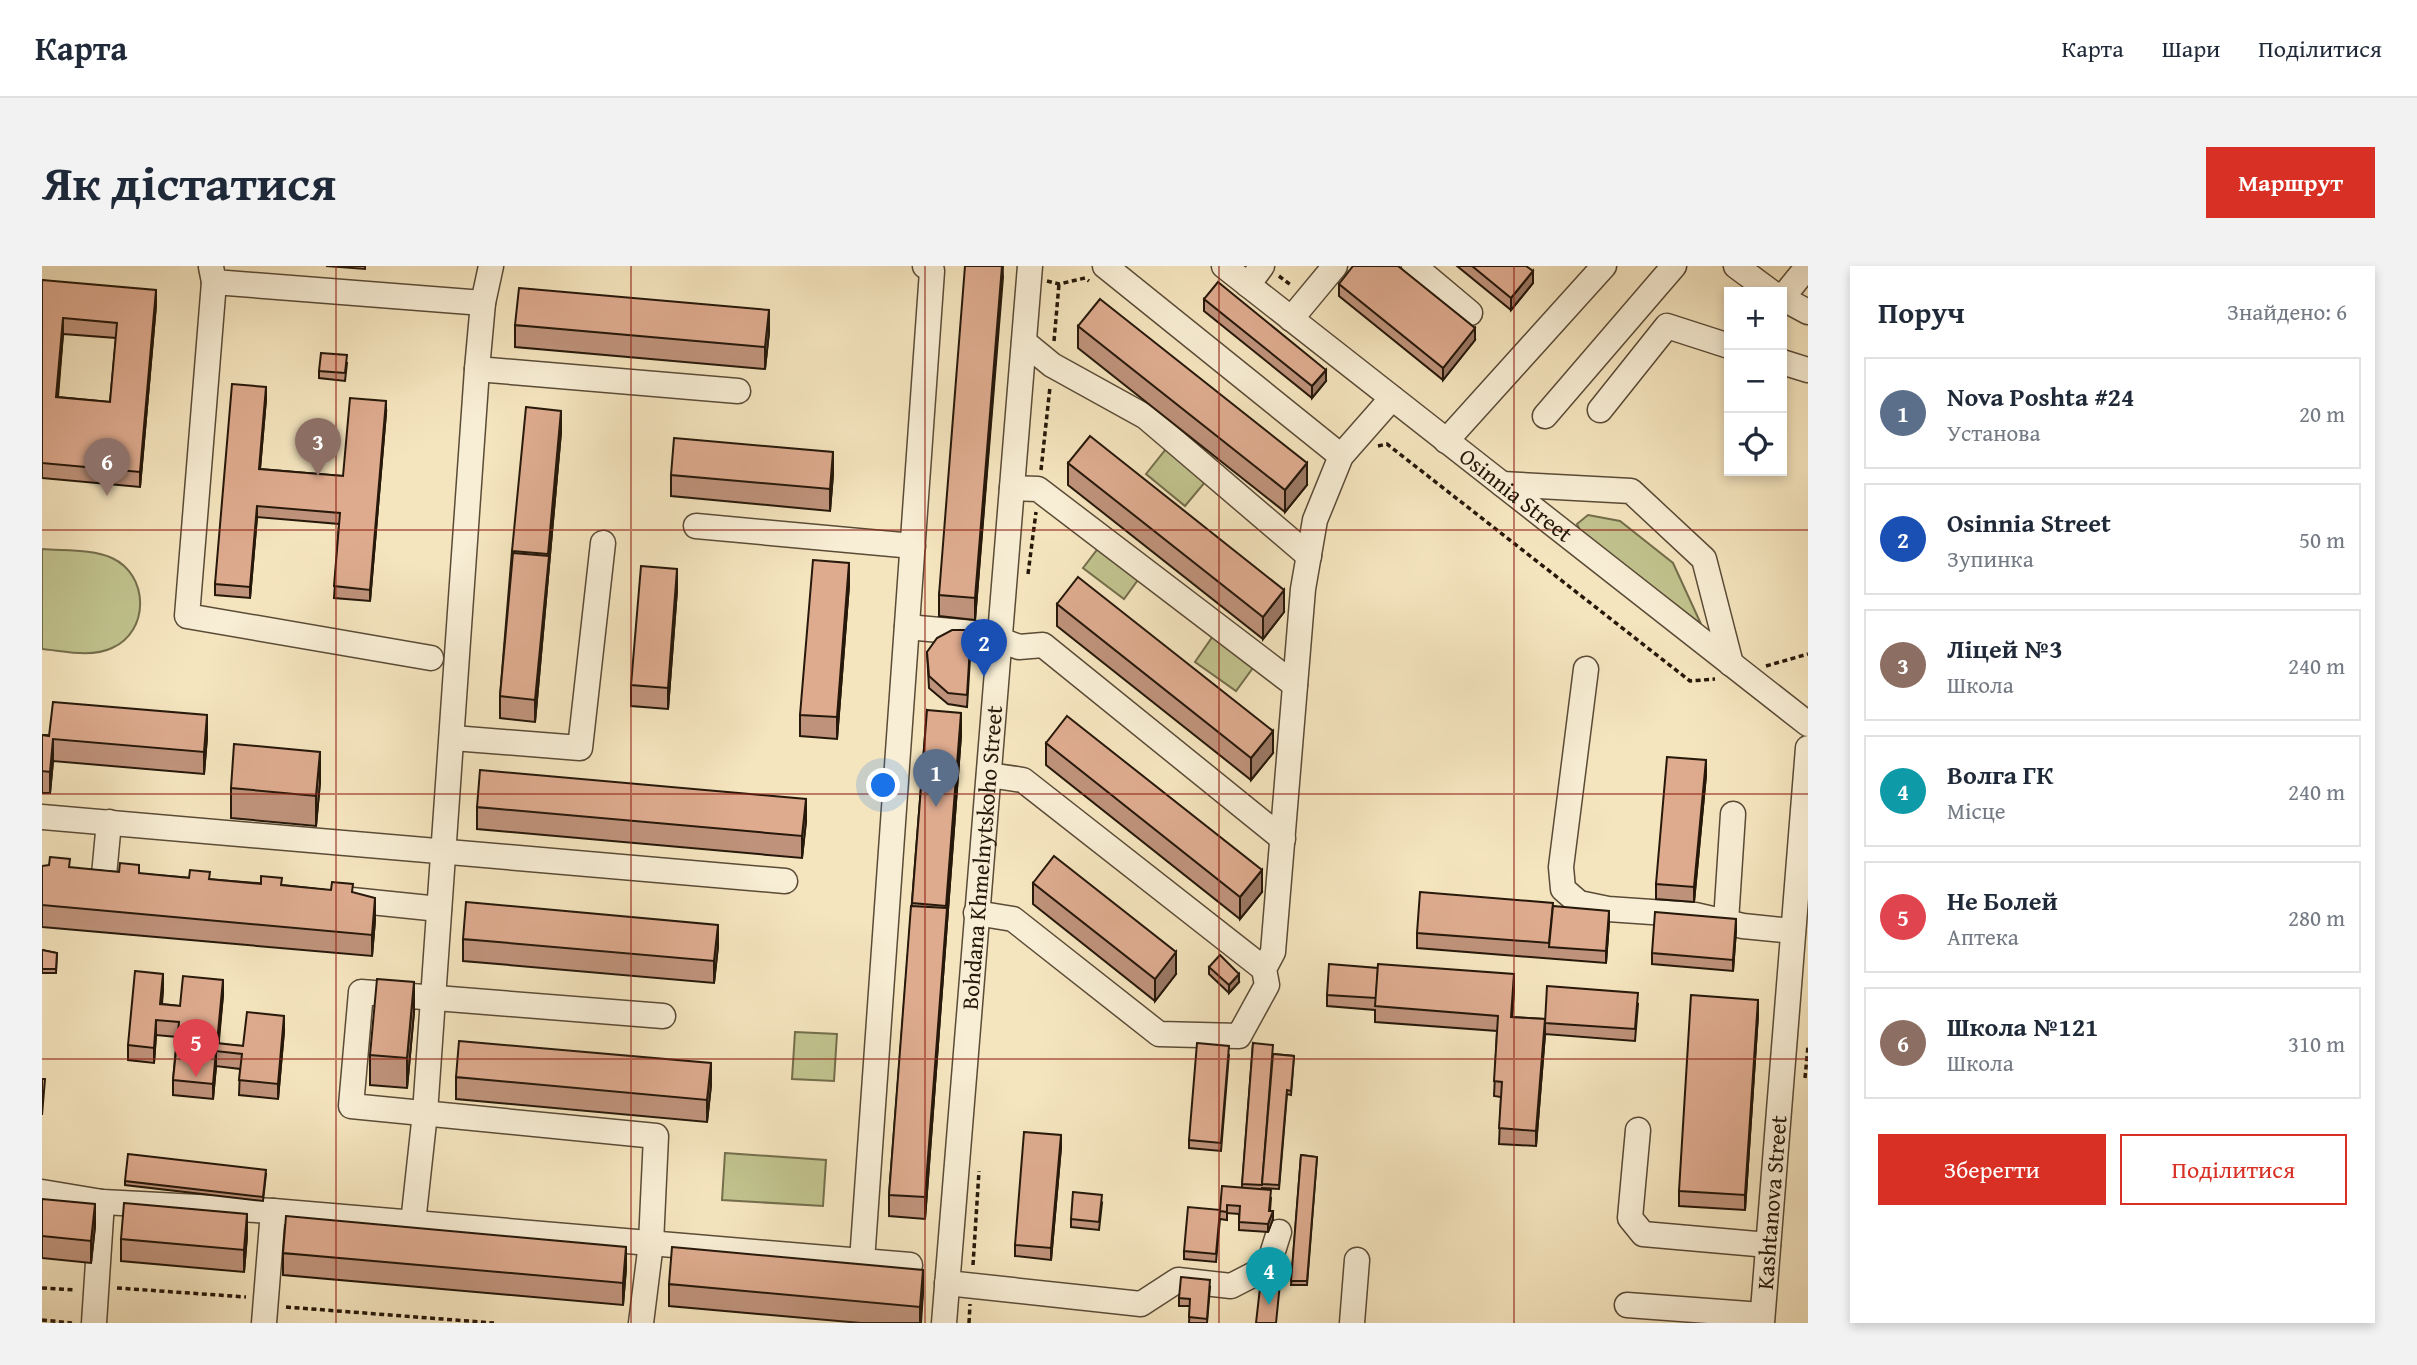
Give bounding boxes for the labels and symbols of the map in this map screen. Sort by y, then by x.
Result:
pin: 3 [295,418,341,476]
pin: 6 [84,438,130,496]
street label: Osinnia Street [1453,440,1580,550]
pin: 2 [961,619,1007,677]
street label: Bohdana Khmelnytskoho Street [953,704,1010,1011]
pin: 1 [913,749,959,807]
your location [866,768,900,802]
pin: 5 [173,1019,219,1077]
street label: Kashtanova Street [1748,1114,1795,1291]
pin: 4 [1246,1247,1292,1305]

